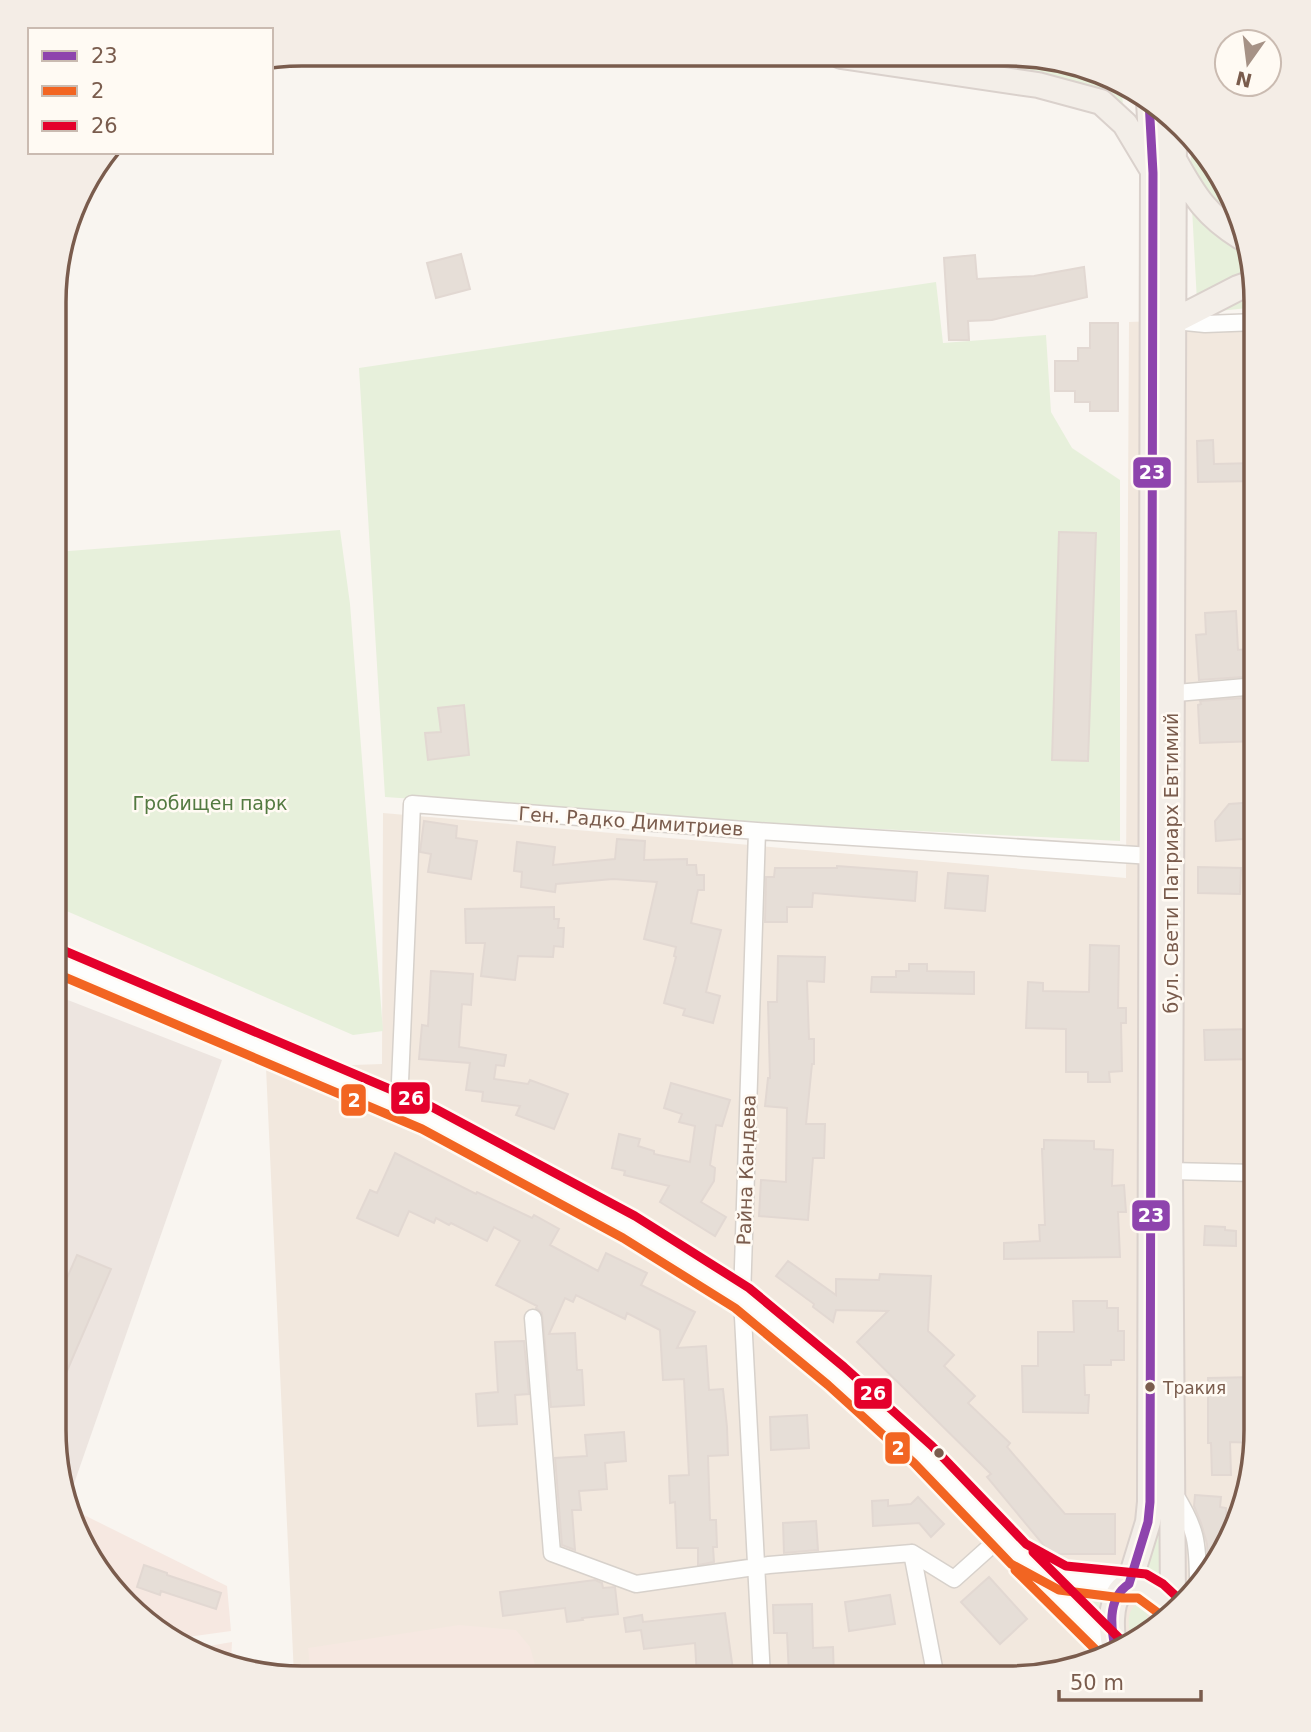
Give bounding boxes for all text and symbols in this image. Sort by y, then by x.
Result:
legend [28,28,273,154]
north arrow [1213,28,1283,98]
text: 23 [91,44,118,68]
text: N [1234,67,1254,92]
text: 2 [91,79,104,103]
text: 26 [91,114,118,138]
line badge: 23 [1132,456,1172,489]
text: 23 [1139,461,1165,483]
street label: бул. Свети Патриарх Евтимий [1160,713,1182,1013]
park label: Гробищен парк [133,792,288,814]
street label: Ген. Радко Димитриев [518,802,744,840]
line badge: 26 [390,1081,431,1115]
line badge: 2 [340,1083,367,1117]
text: 26 [398,1087,424,1109]
text: 2 [347,1089,361,1111]
street label: Райна Кандева [732,1094,760,1246]
line badge: 23 [1131,1199,1171,1232]
text: 23 [1138,1204,1164,1226]
line badge: 26 [853,1377,893,1410]
place label: Тракия [1162,1378,1226,1398]
marker: Тракия [1143,1380,1157,1394]
text: 26 [860,1382,886,1404]
line badge: 2 [884,1431,911,1465]
text: 2 [891,1437,905,1459]
unlabelled marker [932,1446,946,1460]
scale bar [1059,1658,1201,1702]
text: 50 m [1070,1671,1124,1695]

